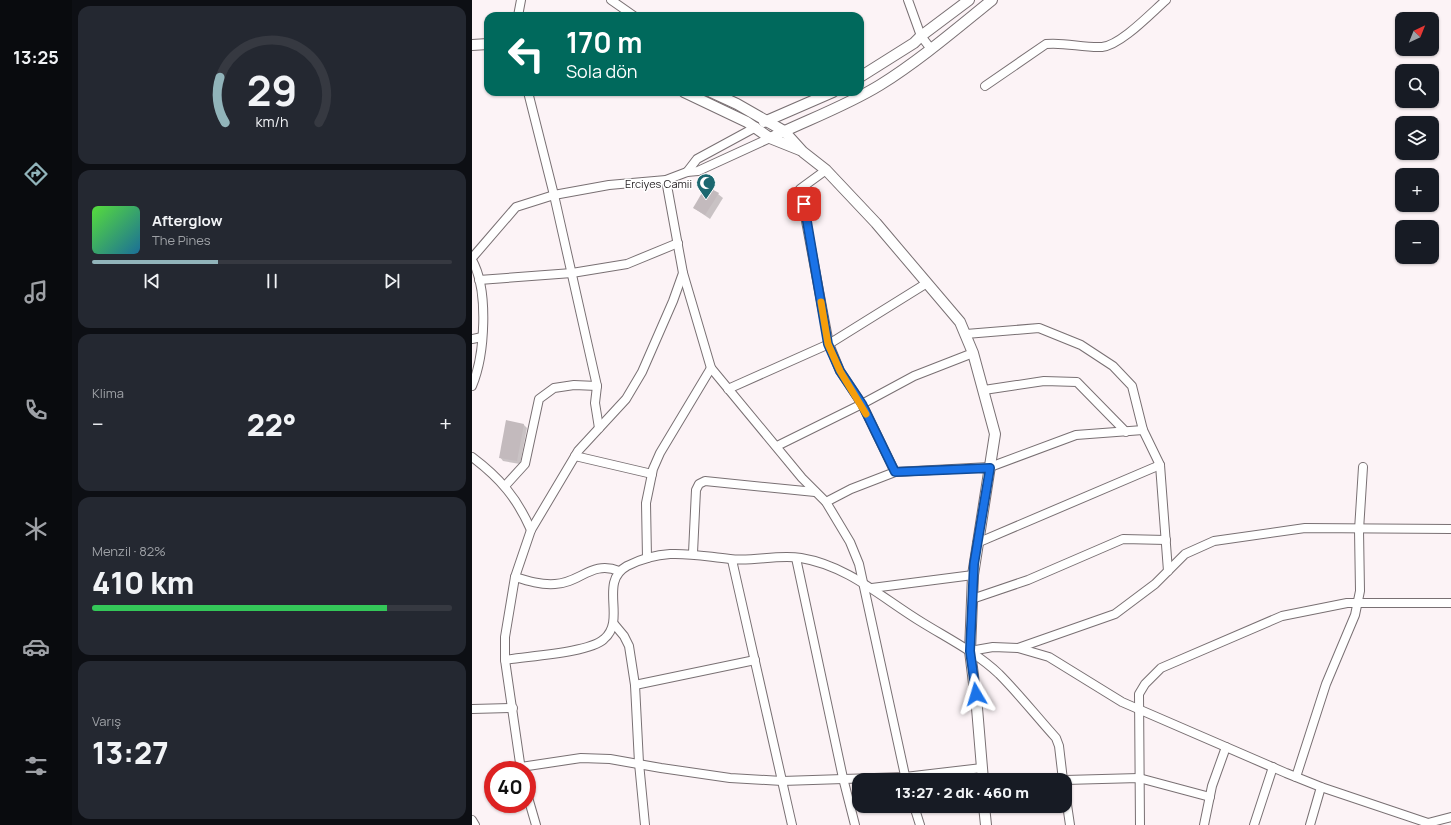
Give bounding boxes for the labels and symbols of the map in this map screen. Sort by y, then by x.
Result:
north arrow [1395,12,1439,56]
mosque icon: Erciyes Camii [695,172,717,200]
place label: Erciyes Camii [625,176,692,191]
pin [787,187,821,221]
position arrow [955,673,997,715]
speed limit sign: 40 [484,761,536,813]

